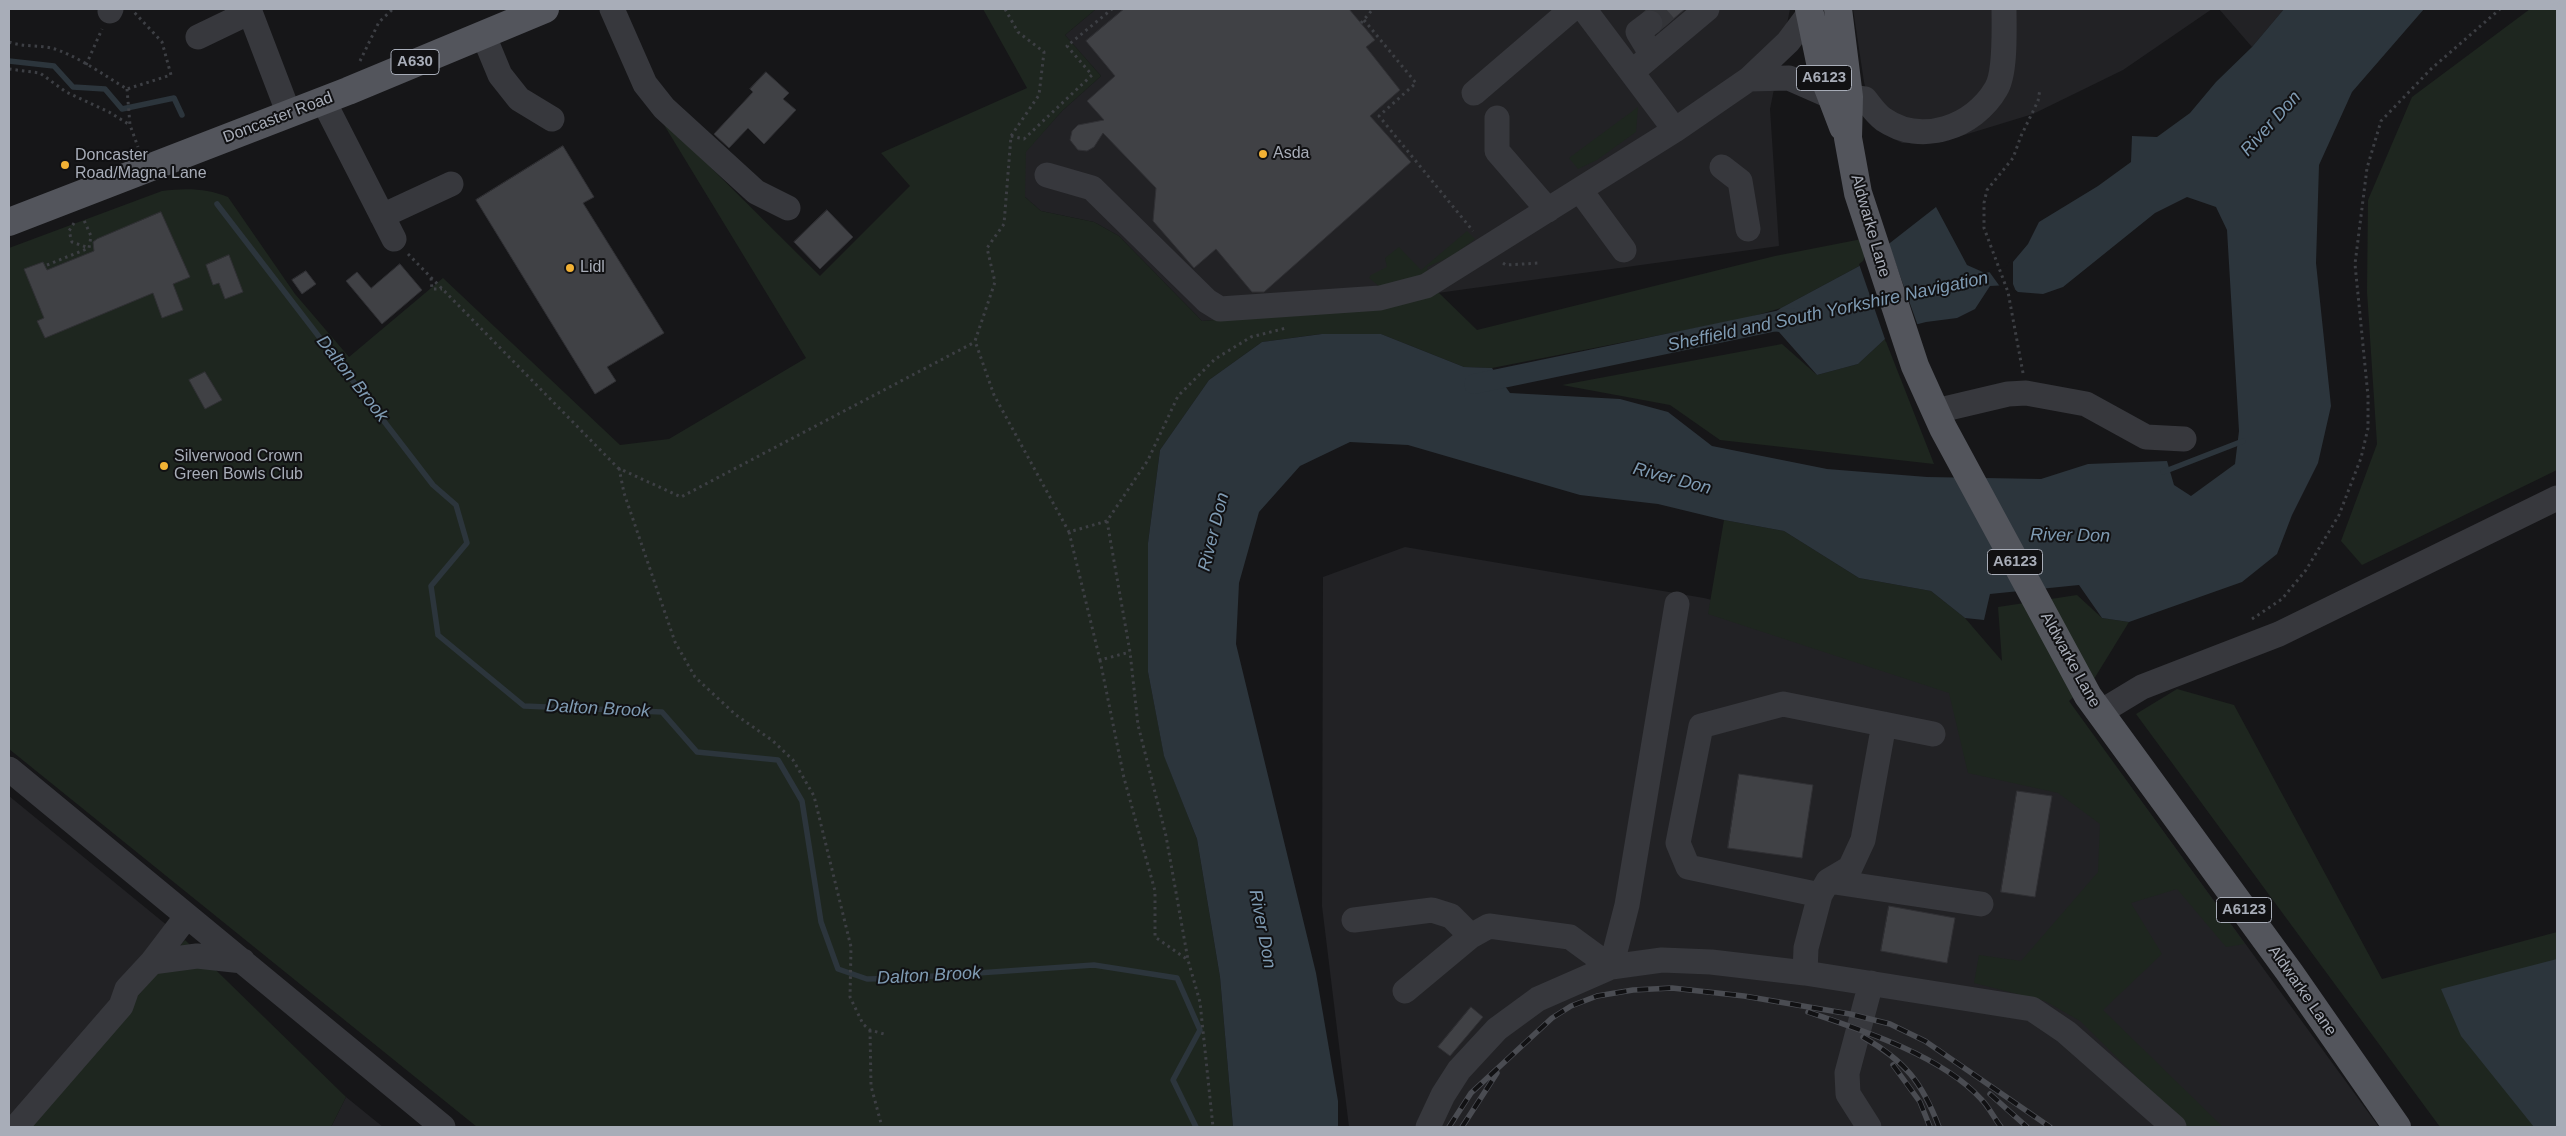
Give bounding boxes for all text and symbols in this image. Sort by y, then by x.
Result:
road number: A630 [391,50,439,74]
road number: A6123 [1796,66,1852,90]
water label: River Don [2236,87,2306,161]
street label: Doncaster Road [221,88,335,148]
place label: Asda [1273,144,1309,164]
place label: Doncaster Road/Magna Lane [75,146,207,184]
marker: Asda [1257,148,1269,160]
marker: Doncaster Road/Magna Lane [59,159,71,171]
street label: Aldwarke Lane [1846,172,1894,280]
place label: Lidl [580,258,605,278]
marker: Lidl [564,262,576,274]
water label: Sheffield and South Yorkshire Navigation [1666,267,1990,357]
water label: Dalton Brook [311,331,393,427]
place label: Silverwood Crown Green Bowls Club [174,447,303,485]
water label: River Don [1631,458,1713,500]
marker: Silverwood Crown Green Bowls Club [158,460,170,472]
water label: River Don [1194,491,1234,573]
water label: River Don [2030,525,2110,547]
road number: A6123 [1988,550,2042,574]
street label: Aldwarke Lane [2036,609,2104,711]
water label: Dalton Brook [545,695,651,723]
water label: River Don [1244,888,1280,970]
road number: A6123 [2216,898,2272,922]
street label: Aldwarke Lane [2264,942,2340,1040]
water label: Dalton Brook [876,962,982,990]

